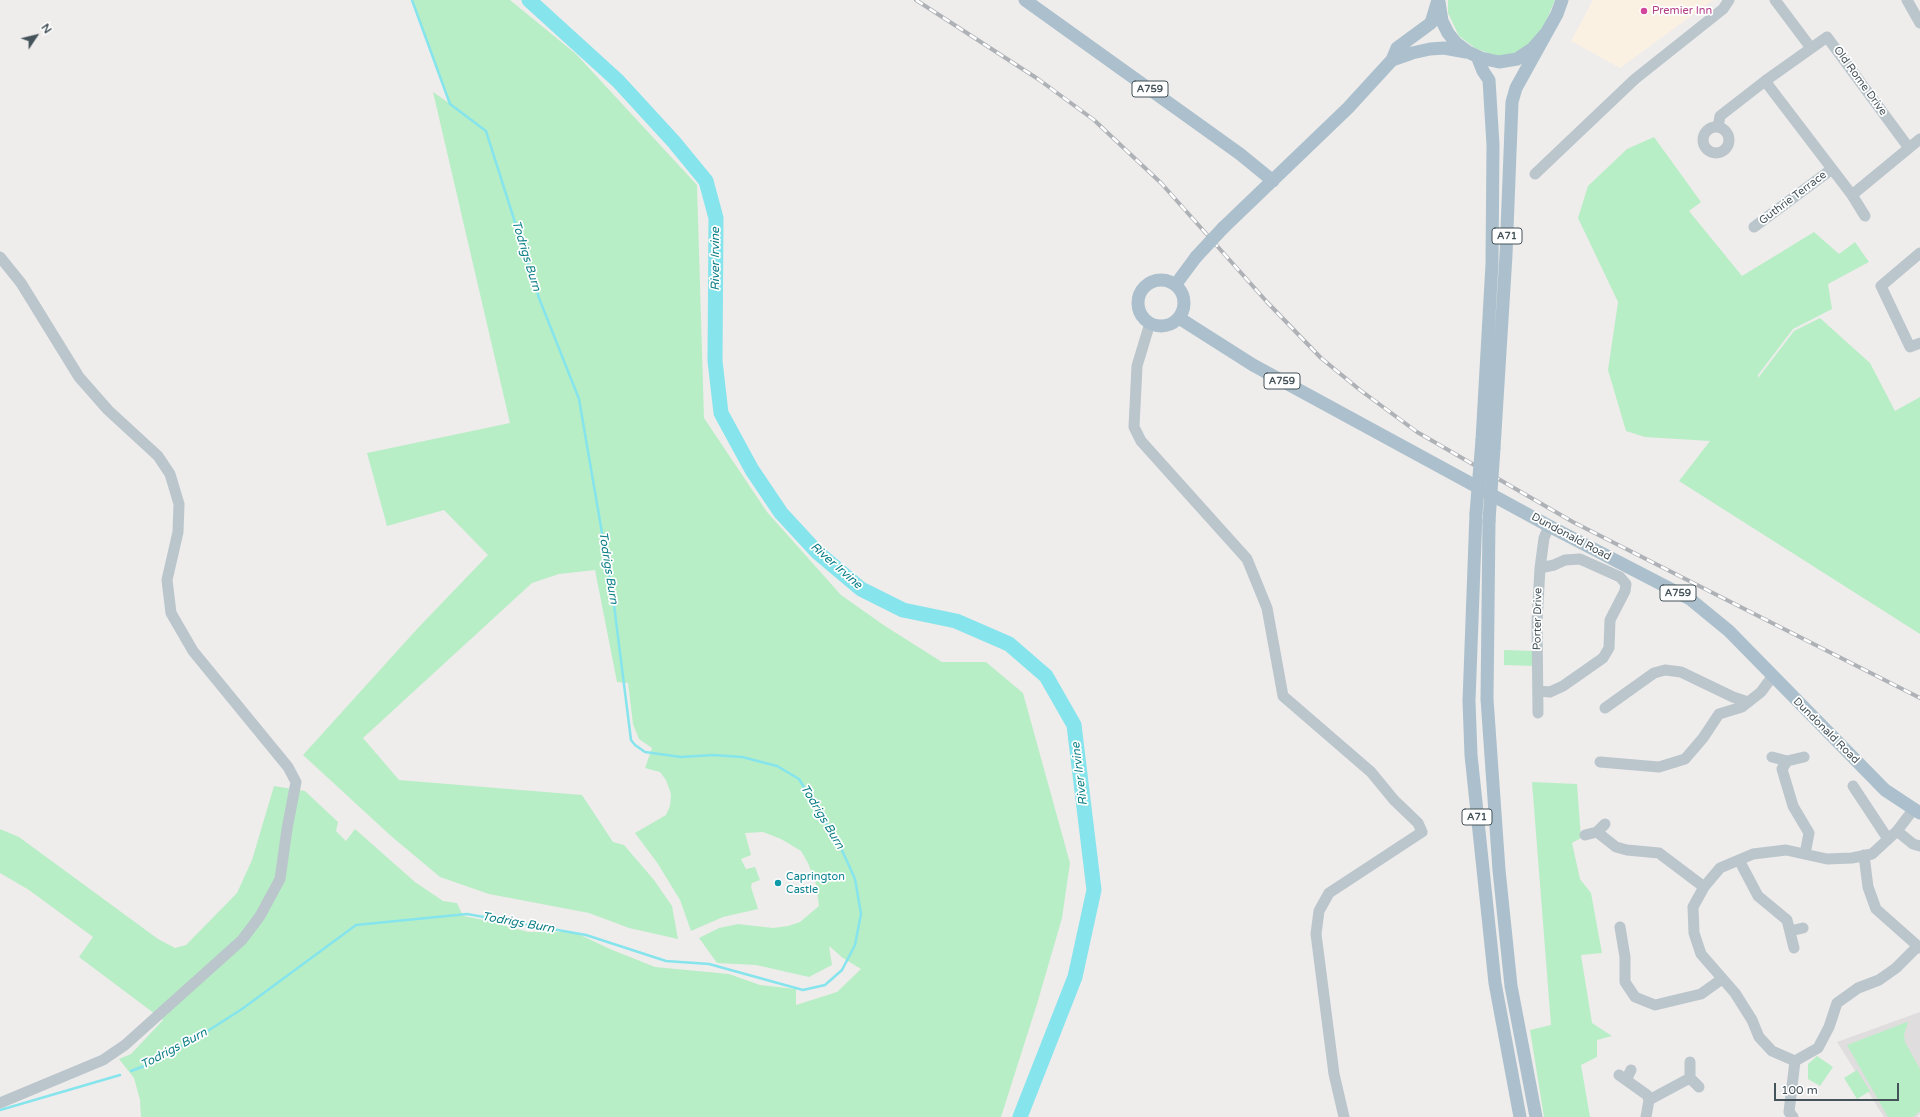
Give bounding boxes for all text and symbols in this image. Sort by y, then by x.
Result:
place label: Premier Inn [1652,4,1712,18]
marker: Premier Inn [1639,6,1649,16]
north arrow [16,16,56,56]
text: N [38,21,54,36]
street label: Old Rome Drive [1831,44,1889,118]
road number: A759 [1132,81,1168,97]
street label: Guthrie Terrace [1757,168,1829,228]
water label: Todrigs Burn [508,219,544,293]
water label: River Irvine [709,227,723,291]
road number: A71 [1492,228,1522,244]
road number: A759 [1264,373,1300,389]
street label: Dundonald Road [1529,510,1613,564]
water label: Todrigs Burn [595,531,621,605]
water label: River Irvine [807,540,865,592]
road number: A759 [1660,585,1696,601]
street label: Porter Drive [1531,588,1545,650]
street label: Dundonald Road [1790,695,1862,767]
water label: River Irvine [1069,742,1091,806]
water label: Todrigs Burn [797,782,847,852]
road number: A71 [1462,809,1492,825]
place label: Caprington Castle [786,870,845,896]
marker: Caprington Castle [773,878,783,888]
water label: Todrigs Burn [481,910,555,936]
water label: Todrigs Burn [138,1026,210,1072]
scale bar [1776,1075,1901,1101]
text: 100 m [1781,1083,1818,1097]

